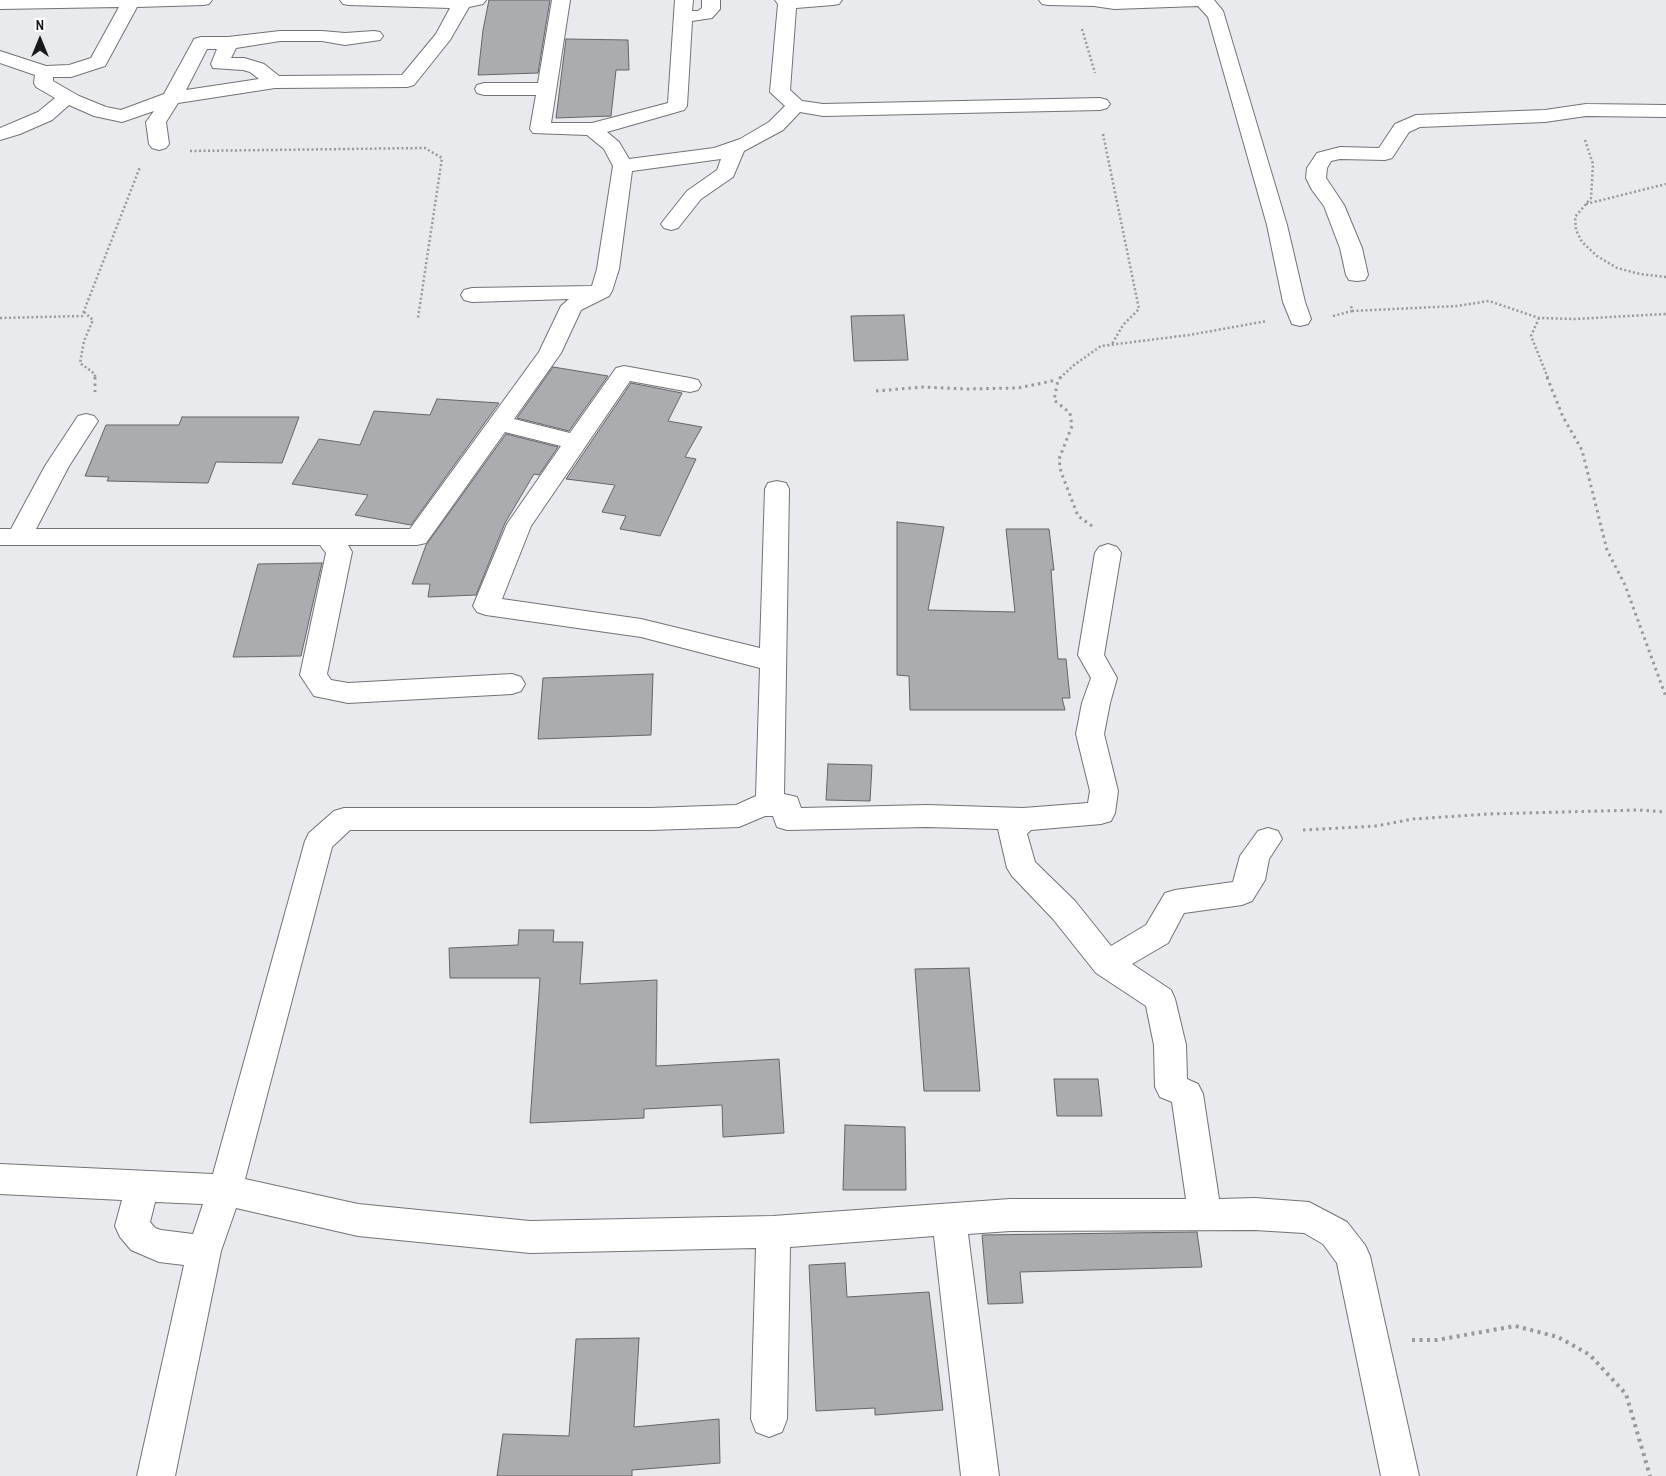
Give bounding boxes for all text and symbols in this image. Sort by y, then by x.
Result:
north arrow [15,15,65,65]
text: N [36,16,44,34]

